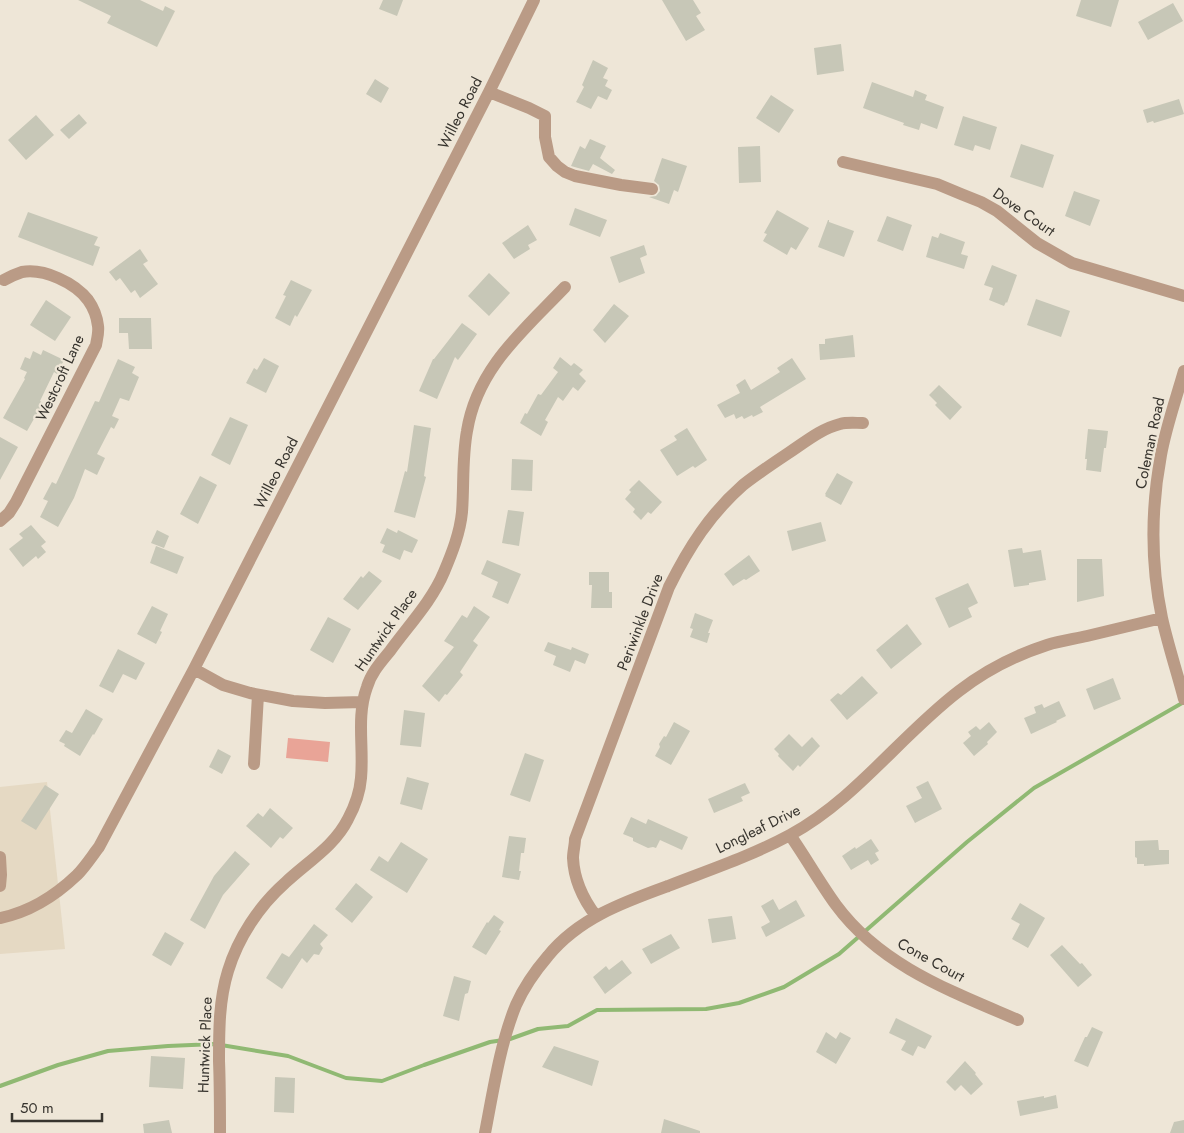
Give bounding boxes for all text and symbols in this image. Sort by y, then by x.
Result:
street label: Willeo Road [432,73,488,153]
street label: Dove Court [988,182,1060,242]
street label: Westcroft Lane [30,331,90,425]
street label: Coleman Road [1130,395,1170,491]
street label: Willeo Road [248,433,304,513]
street label: Periwinkle Drive [611,570,669,674]
street label: Huntwick Place [349,584,423,676]
street label: Longleaf Drive [712,799,804,859]
street label: Cone Court [893,933,969,988]
street label: Huntwick Place [192,996,218,1093]
scale bar [12,1090,102,1122]
text: 50 m [20,1097,54,1119]

